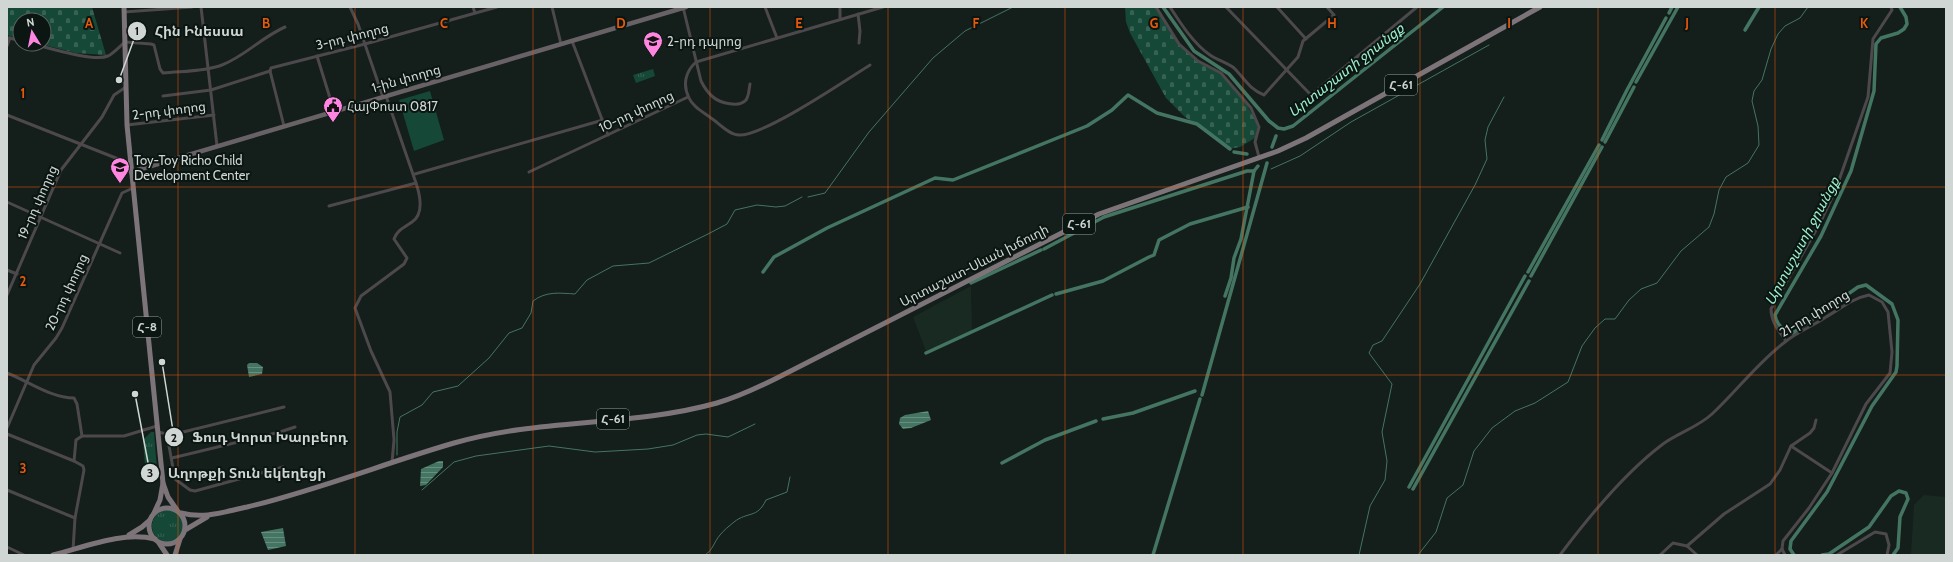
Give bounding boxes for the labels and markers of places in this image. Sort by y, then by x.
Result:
callout: Հին Ինեսսա [127,18,252,44]
school or university icon: 2-րդ դպրոց [642,30,664,58]
place label: 2-րդ դպրոց [667,33,742,49]
public building icon: ՀայՓոստ 0817 [322,95,344,123]
place label: ՀայՓոստ 0817 [347,98,438,114]
place label: Toy-Toy Richo Child Development Center [134,152,250,183]
school or university icon: Toy-Toy Richo Child Development Center [109,156,131,184]
callout: Ֆուդ Կորտ Խարբերդ [164,424,356,450]
callout: Աղոթքի Տուն եկեղեցի [140,460,334,486]

